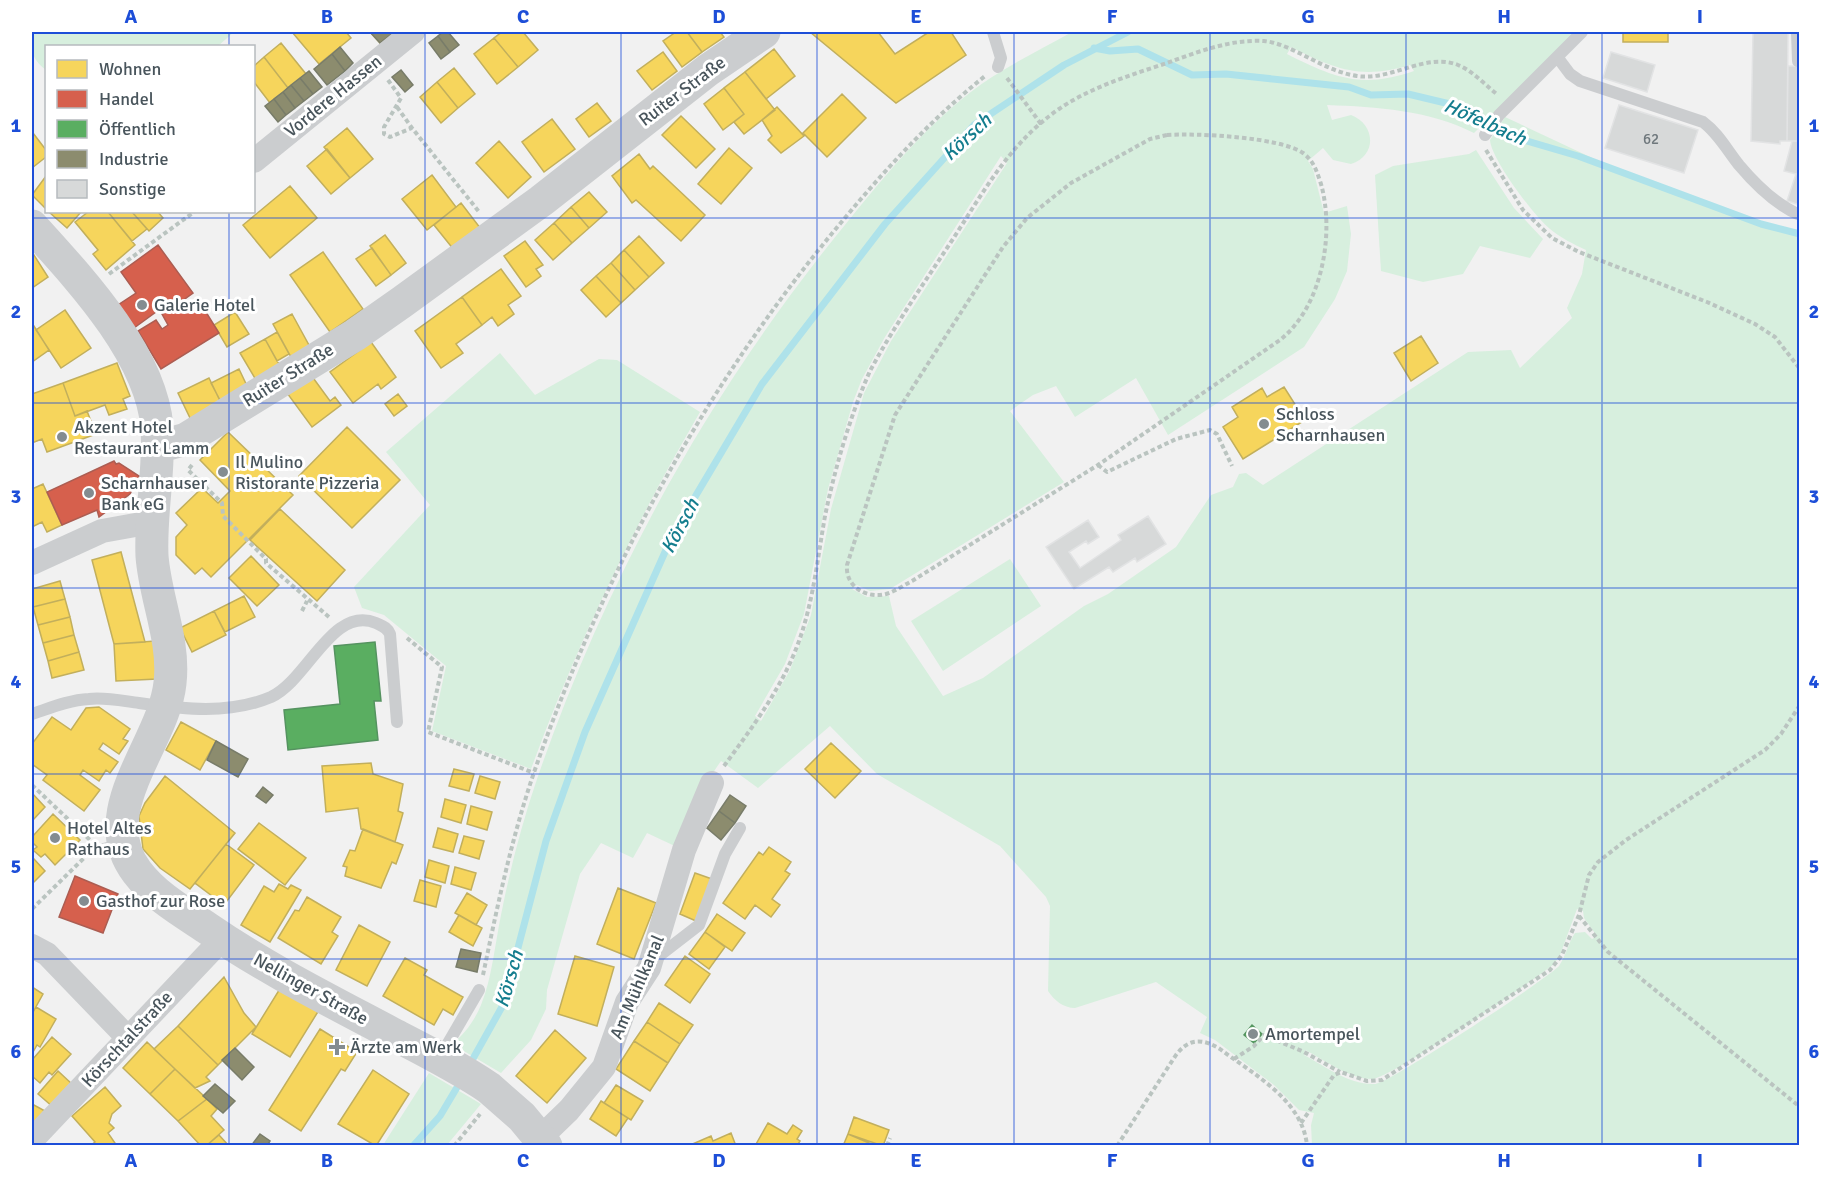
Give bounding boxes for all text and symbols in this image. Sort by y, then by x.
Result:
text: A [125,4,138,29]
text: B [321,4,333,29]
text: C [517,4,529,29]
text: D [712,4,726,29]
text: E [910,4,922,29]
text: F [1107,4,1118,29]
text: G [1301,4,1315,29]
text: H [1497,4,1511,29]
text: I [1697,4,1703,29]
legend [45,45,255,213]
street label: Vordere Hassen [280,50,386,142]
street label: Ruiter Straße [634,51,730,131]
text: Wohnen [99,58,161,80]
text: Handel [99,88,154,110]
water label: Höfelbach [1440,93,1531,152]
water label: Körsch [937,107,998,166]
text: 1 [11,113,22,138]
text: 1 [1809,113,1820,138]
text: Öffentlich [99,118,176,140]
house number: 62 [1643,130,1659,148]
text: Industrie [99,148,169,170]
text: Sonstige [99,178,166,200]
place label: Galerie Hotel [154,294,255,316]
marker: Galerie Hotel [135,298,149,312]
text: 2 [11,299,21,324]
text: 2 [1809,299,1819,324]
street label: Ruiter Straße [239,338,337,412]
place label: Schloss Scharnhausen [1276,403,1385,446]
place label: Akzent Hotel Restaurant Lamm [74,416,209,459]
marker: Schloss Scharnhausen [1257,417,1271,431]
marker: Akzent Hotel Restaurant Lamm [55,430,69,444]
place label: Il Mulino Ristorante Pizzeria [235,451,379,494]
marker: Il Mulino Ristorante Pizzeria [216,465,230,479]
place label: Scharnhauser Bank eG [101,472,208,515]
text: 3 [11,484,21,509]
text: 3 [1809,484,1819,509]
marker: Scharnhauser Bank eG [82,486,96,500]
water label: Körsch [655,493,705,558]
text: 4 [11,669,22,694]
text: 4 [1809,669,1820,694]
place label: Hotel Altes Rathaus [67,817,152,860]
marker: Hotel Altes Rathaus [48,831,62,845]
text: 5 [11,854,21,879]
text: 5 [1809,854,1819,879]
place label: Gasthof zur Rose [96,890,225,912]
marker: Gasthof zur Rose [77,894,91,908]
street label: Am Mühlkanal [605,932,669,1042]
water label: Körsch [489,946,529,1011]
street label: Nellinger Straße [250,948,372,1030]
street label: Körschtalstraße [77,986,177,1092]
place label: Amortempel [1265,1023,1360,1045]
marker: Amortempel [1246,1027,1260,1041]
place label: Ärzte am Werk [350,1036,462,1058]
marker: Ärzte am Werk [328,1038,346,1056]
text: 6 [11,1039,22,1064]
text: 6 [1809,1039,1820,1064]
text: A [125,1148,138,1173]
text: B [321,1148,333,1173]
text: C [517,1148,529,1173]
text: D [712,1148,726,1173]
text: E [910,1148,922,1173]
text: F [1107,1148,1118,1173]
text: G [1301,1148,1315,1173]
text: H [1497,1148,1511,1173]
text: I [1697,1148,1703,1173]

